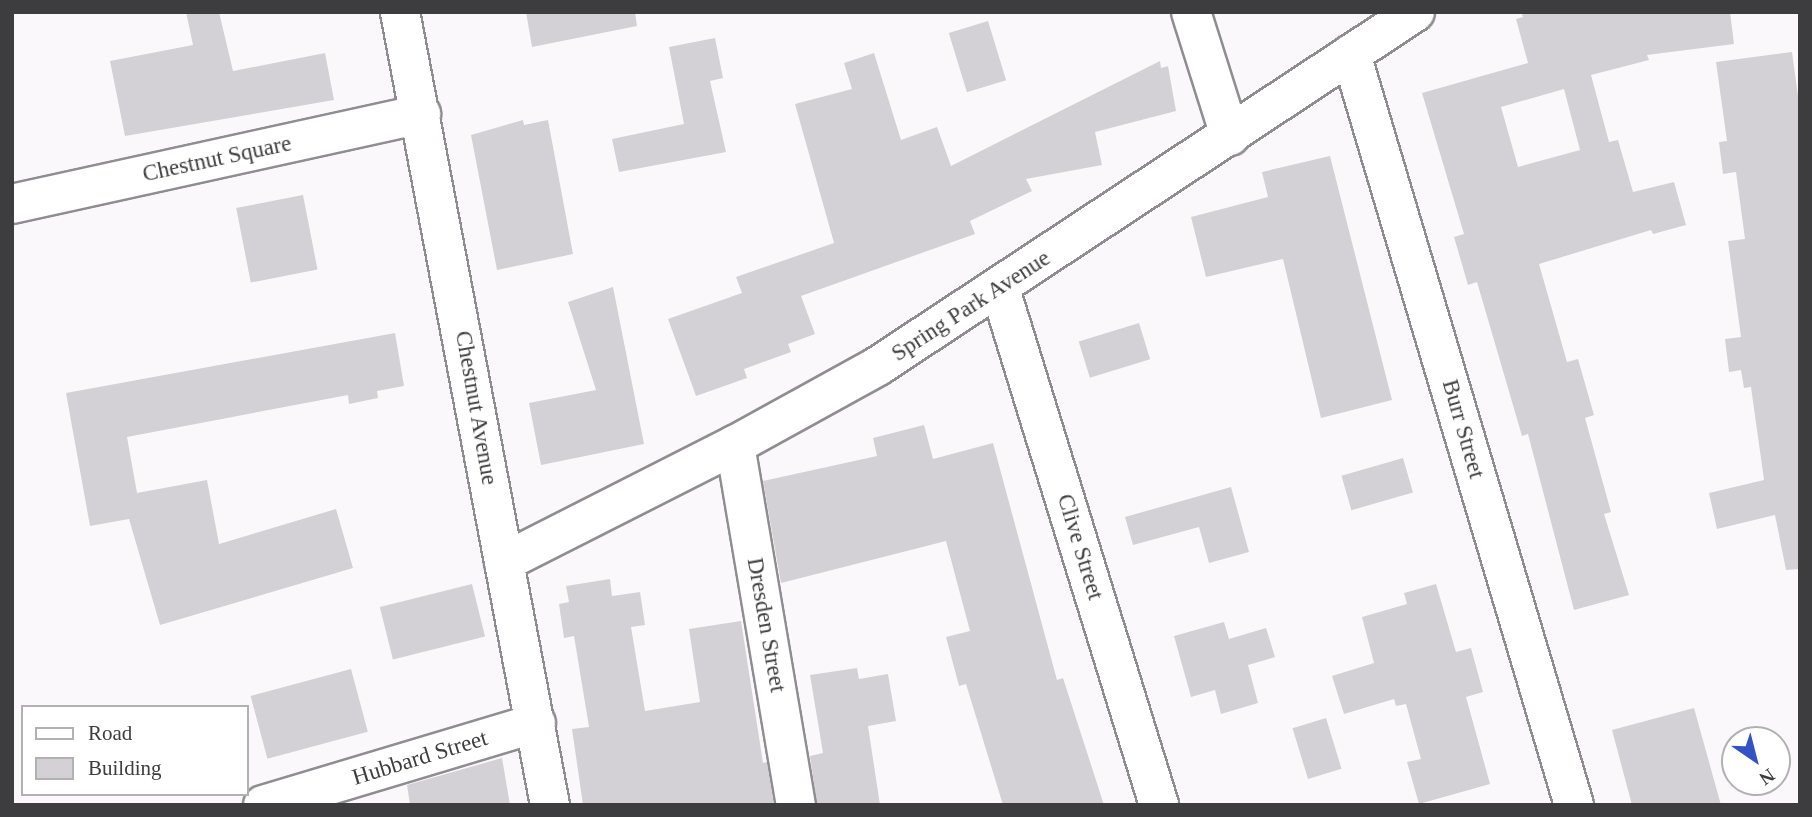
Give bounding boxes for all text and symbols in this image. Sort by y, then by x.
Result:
street label: Chestnut Square [140,130,294,188]
street label: Spring Park Avenue [886,244,1056,368]
street label: Chestnut Avenue [449,328,503,488]
street label: Burr Street [1436,376,1490,482]
street label: Clive Street [1051,491,1109,603]
street label: Dresden Street [741,556,791,694]
legend [21,705,248,796]
text: Road [88,721,132,745]
street label: Hubbard Street [349,724,491,792]
north arrow [1721,726,1791,796]
text: Building [88,756,162,780]
text: N [1756,764,1779,790]

